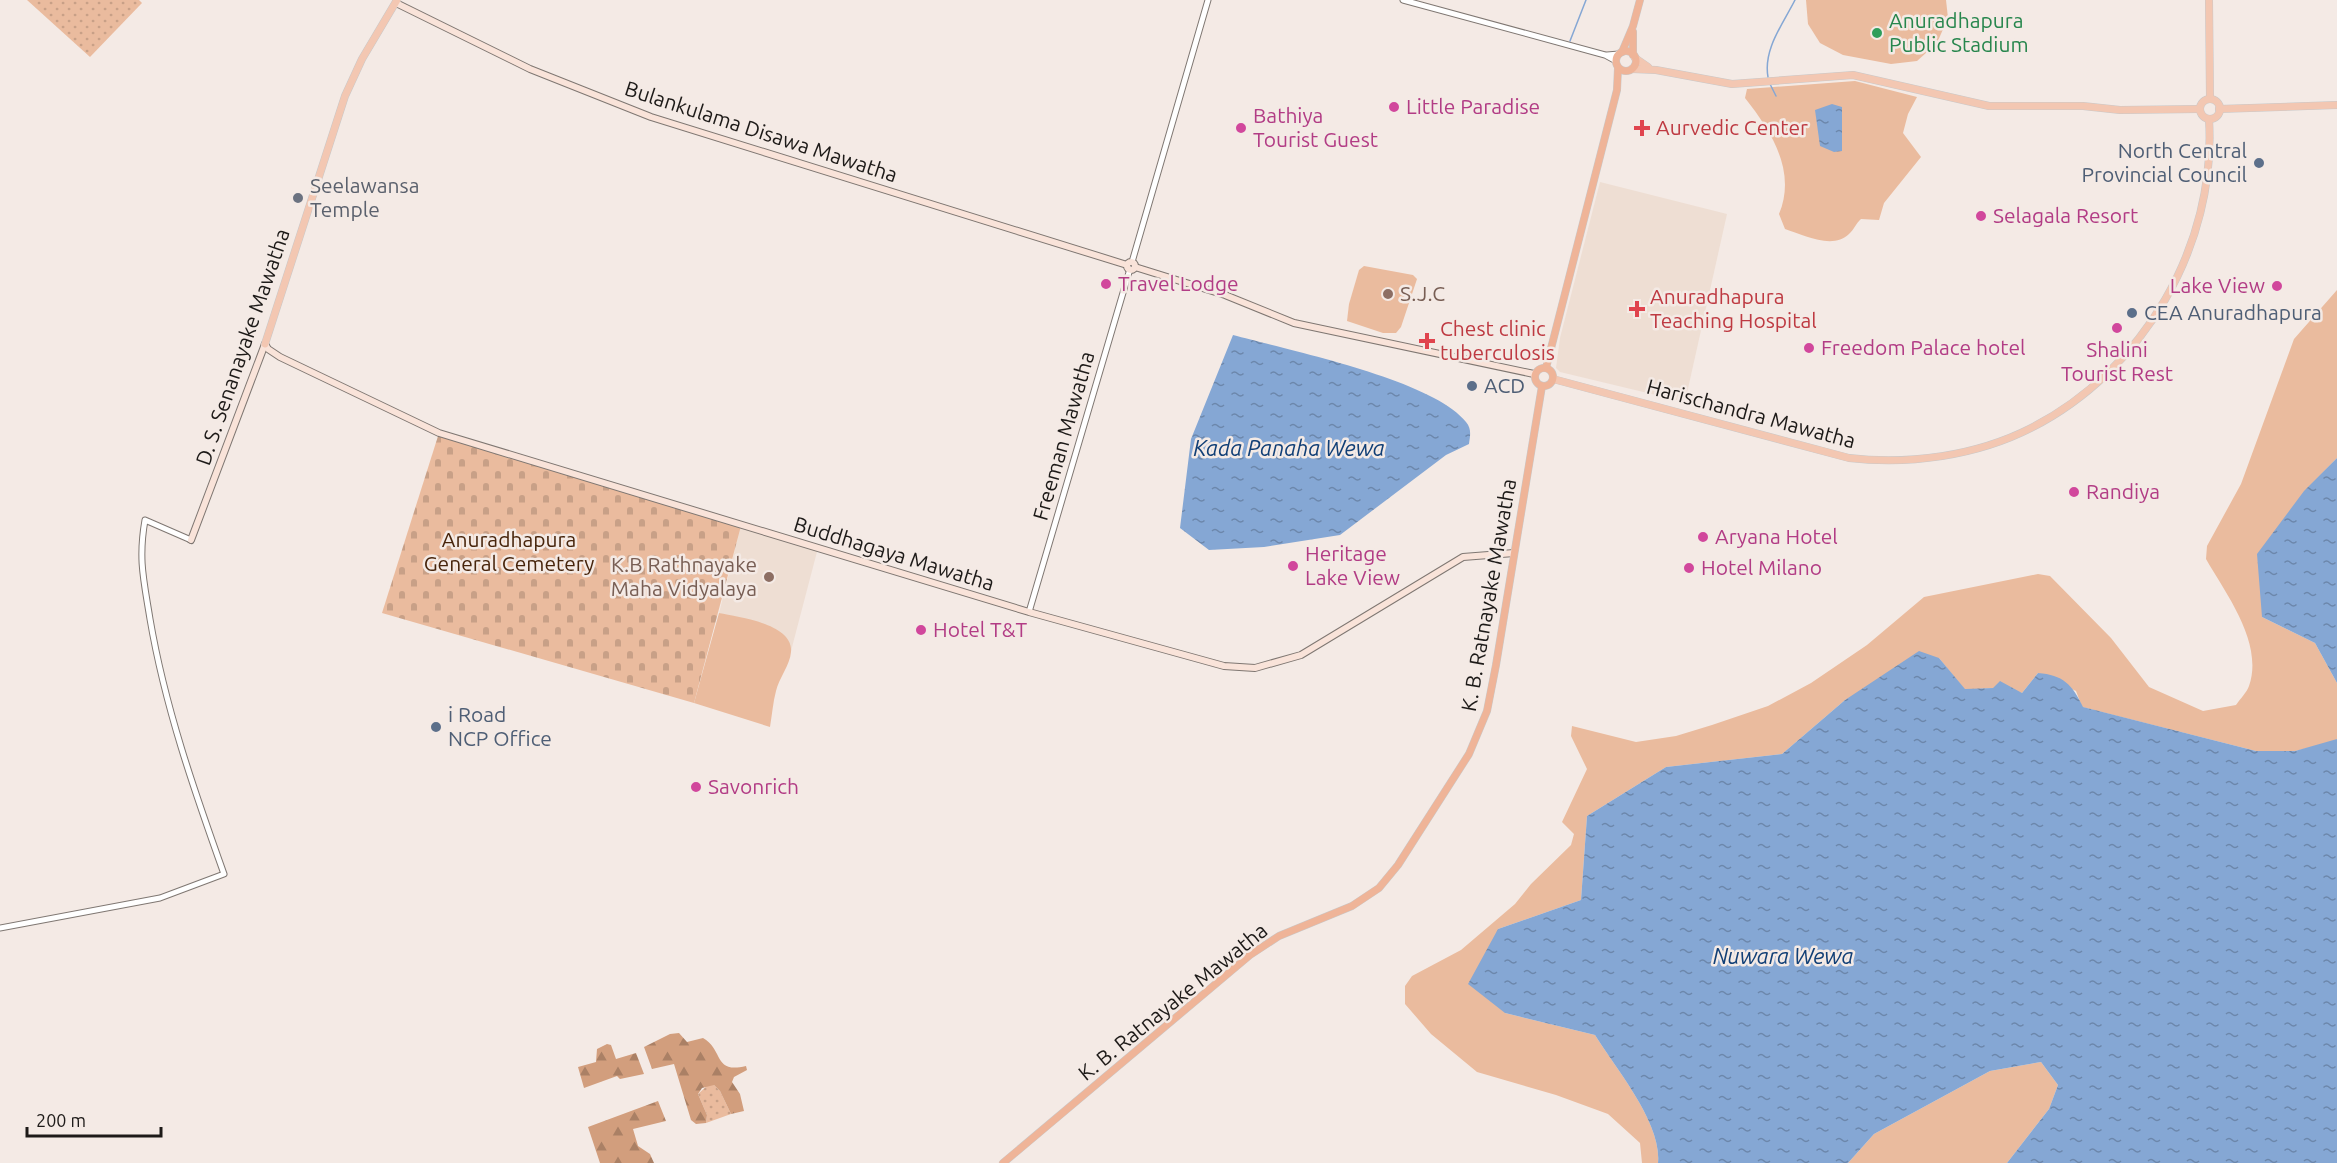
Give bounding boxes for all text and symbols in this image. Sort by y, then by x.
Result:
place label: Anuradhapura Public Stadium [1889,8,2029,56]
marker: Anuradhapura Public Stadium [1870,26,1884,40]
street label: Bulankulama Disawa Mawatha [622,76,901,187]
place label: Little Paradise [1406,94,1540,118]
marker: Little Paradise [1387,100,1401,114]
place label: Bathiya Tourist Guest [1253,103,1378,151]
place label: Aurvedic Center [1656,115,1808,139]
marker: Aurvedic Center [1633,119,1651,137]
marker: Bathiya Tourist Guest [1234,121,1248,135]
place label: North Central Provincial Council [2081,138,2247,186]
marker: North Central Provincial Council [2252,156,2266,170]
place label: Seelawansa Temple [310,173,419,221]
marker: Seelawansa Temple [291,191,305,205]
place label: Selagala Resort [1993,203,2138,227]
marker: Selagala Resort [1974,209,1988,223]
street label: D. S. Senanayake Mawatha [190,225,294,468]
place label: Travel Lodge [1118,271,1239,295]
place label: Lake View [2170,273,2265,297]
marker: Travel Lodge [1099,277,1113,291]
marker: Lake View [2270,279,2284,293]
place label: S.J.C [1400,281,1445,305]
place label: Anuradhapura Teaching Hospital [1650,284,1817,332]
marker: S.J.C [1381,287,1395,301]
marker: Anuradhapura Teaching Hospital [1628,300,1646,318]
place label: CEA Anuradhapura [2144,300,2322,324]
marker: CEA Anuradhapura [2125,306,2139,320]
place label: Chest clinic tuberculosis [1440,316,1555,364]
marker: Shalini Tourist Rest [2110,321,2124,335]
marker: Chest clinic tuberculosis [1418,332,1436,350]
place label: Freedom Palace hotel [1821,335,2026,359]
place label: Shalini Tourist Rest [2061,337,2173,385]
marker: Freedom Palace hotel [1802,341,1816,355]
street label: Freeman Mawatha [1027,348,1099,523]
place label: ACD [1484,373,1525,397]
street label: Harischandra Mawatha [1644,374,1858,452]
marker: ACD [1465,379,1479,393]
water label: Kada Panaha Wewa [1193,435,1385,460]
street label: K. B. Ratnayake Mawatha [1456,477,1520,713]
place label: Randiya [2086,479,2160,503]
marker: Randiya [2067,485,2081,499]
street label: Buddhagaya Mawatha [791,511,997,595]
place label: Aryana Hotel [1715,524,1838,548]
park label: Anuradhapura General Cemetery [424,527,594,575]
marker: Aryana Hotel [1696,530,1710,544]
place label: Heritage Lake View [1305,541,1400,589]
place label: K.B Rathnayake Maha Vidyalaya [611,552,757,600]
place label: Hotel Milano [1701,555,1822,579]
marker: Heritage Lake View [1286,559,1300,573]
marker: Hotel Milano [1682,561,1696,575]
marker: K.B Rathnayake Maha Vidyalaya [762,570,776,584]
place label: Hotel T&T [933,617,1027,641]
marker: Hotel T&T [914,623,928,637]
place label: i Road NCP Office [448,702,552,750]
marker: i Road NCP Office [429,720,443,734]
place label: Savonrich [708,774,799,798]
marker: Savonrich [689,780,703,794]
street label: K. B. Ratnayake Mawatha [1073,918,1272,1085]
water label: Nuwara Wewa [1713,943,1853,968]
scale bar [27,1100,160,1138]
text: 200 m [36,1110,86,1130]

